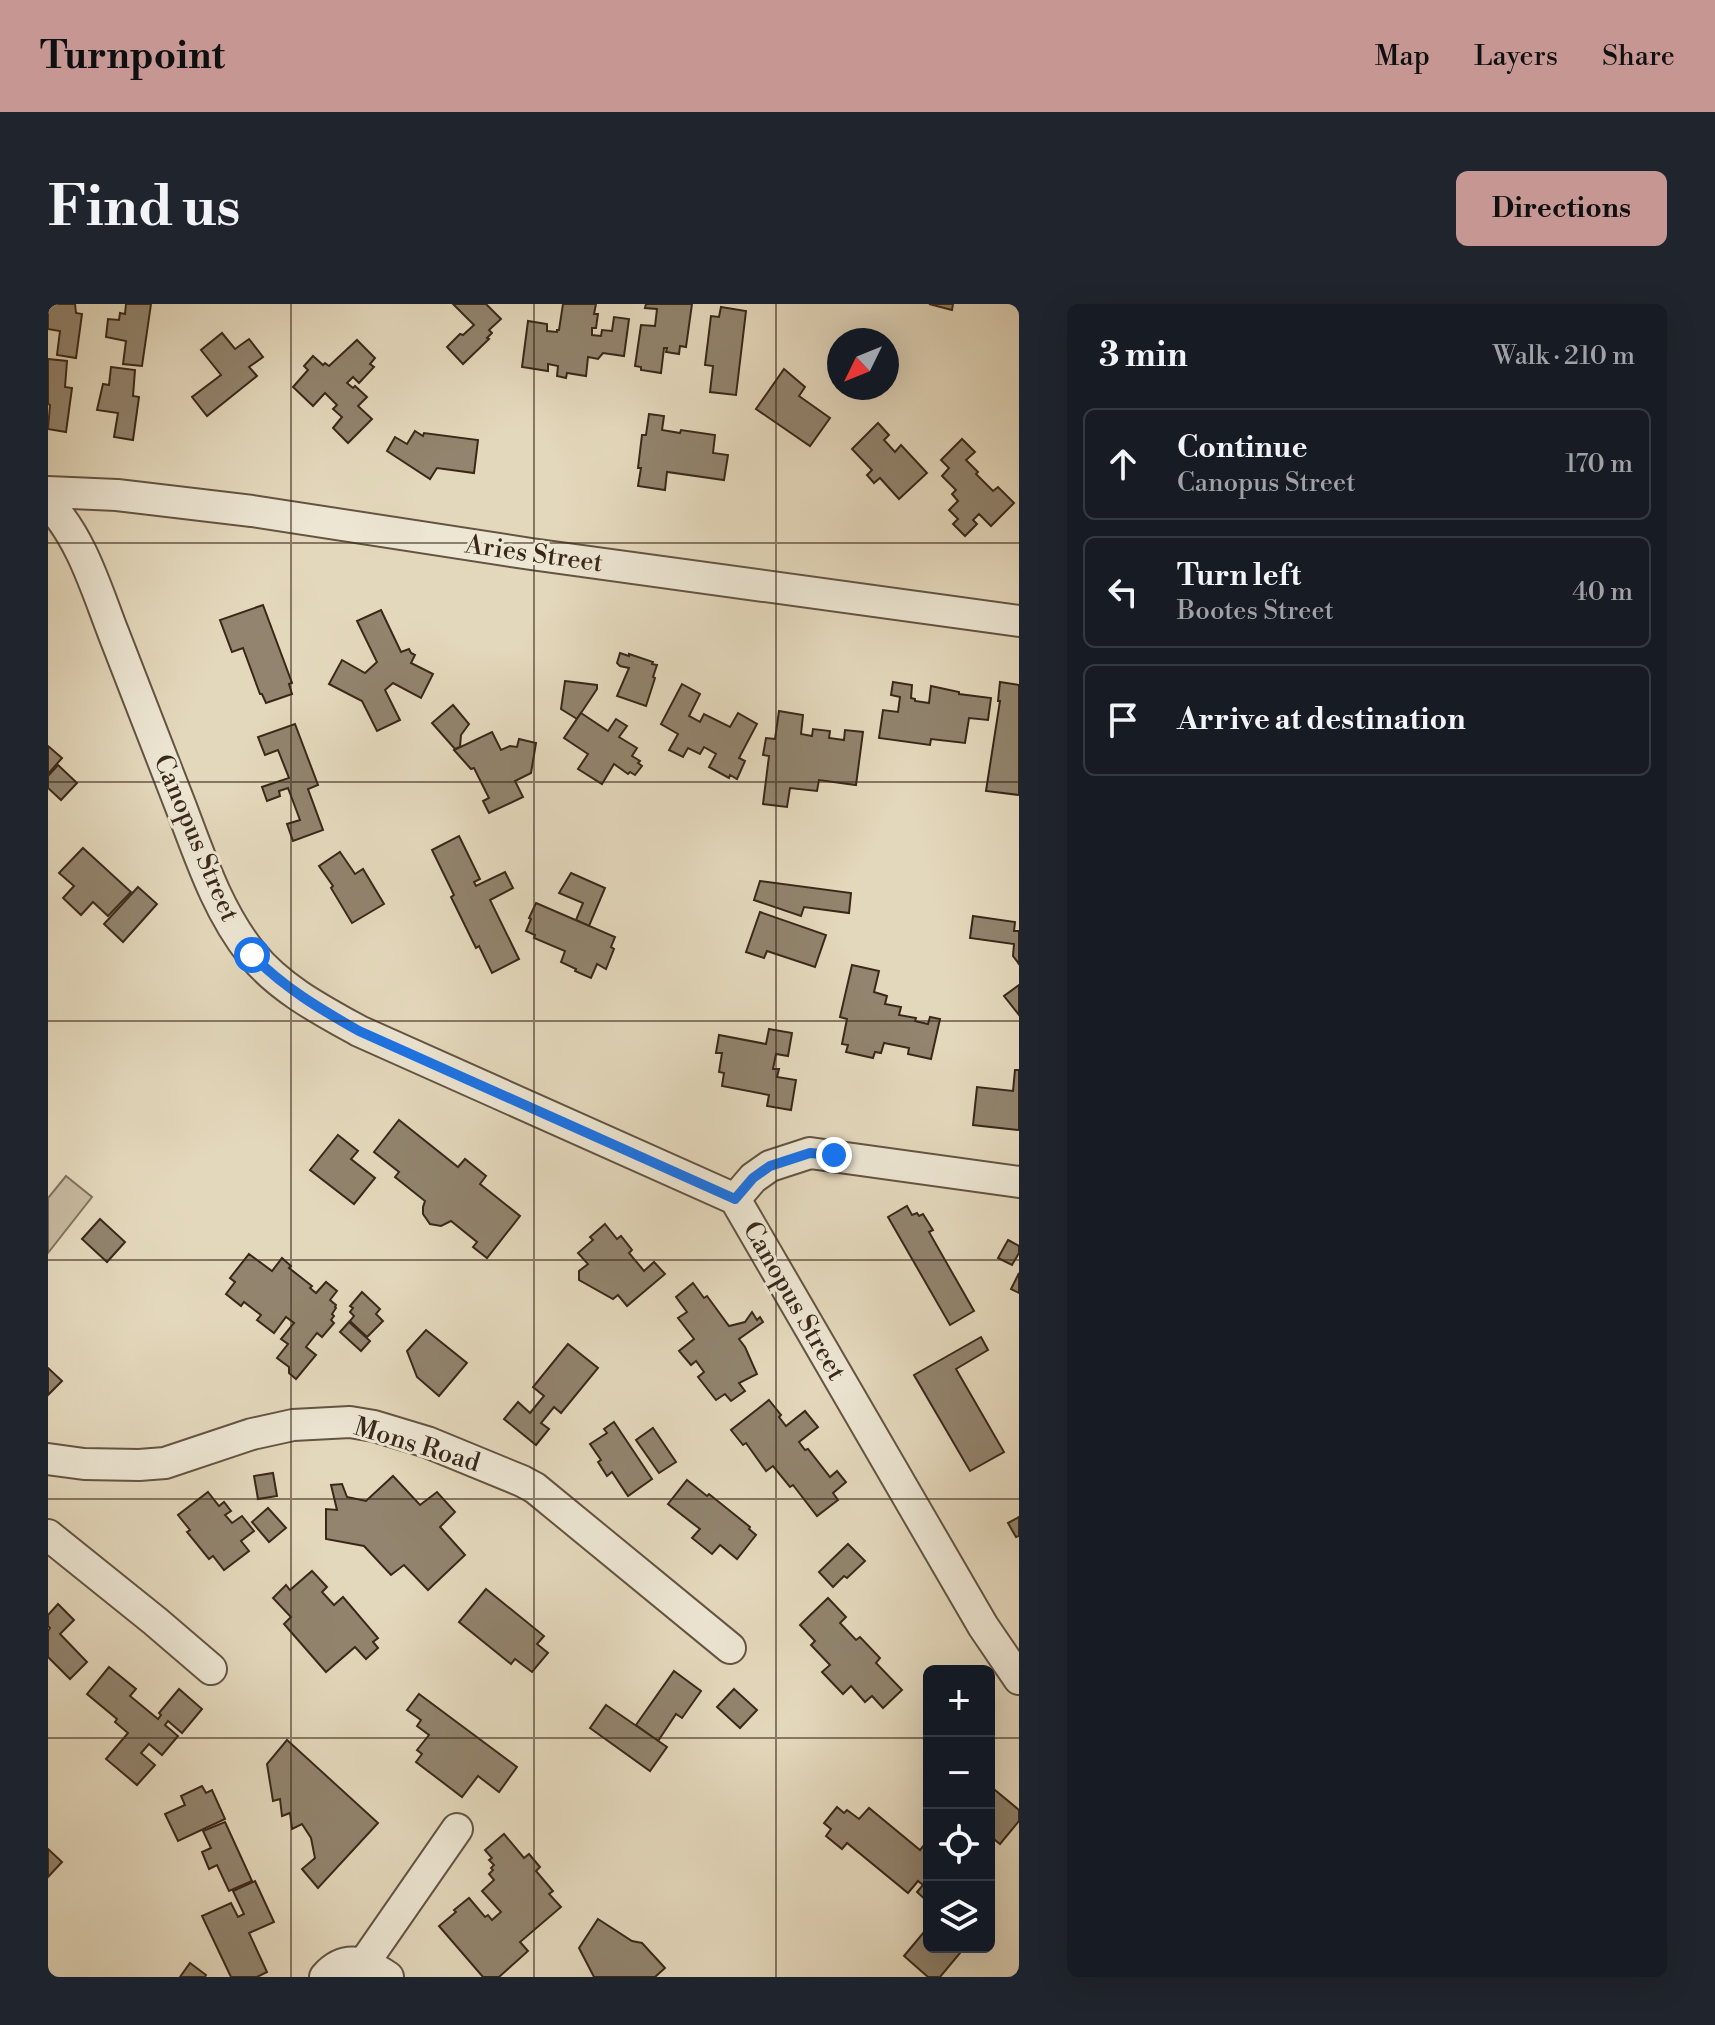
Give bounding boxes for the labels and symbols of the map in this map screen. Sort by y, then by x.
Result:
north arrow [827,328,899,400]
street label: Aries Street [462,528,605,579]
street label: Canopus Street [146,750,246,926]
route start [234,937,270,973]
route end [816,1137,852,1173]
street label: Canopus Street [736,1216,852,1386]
street label: Mons Road [350,1411,484,1479]

